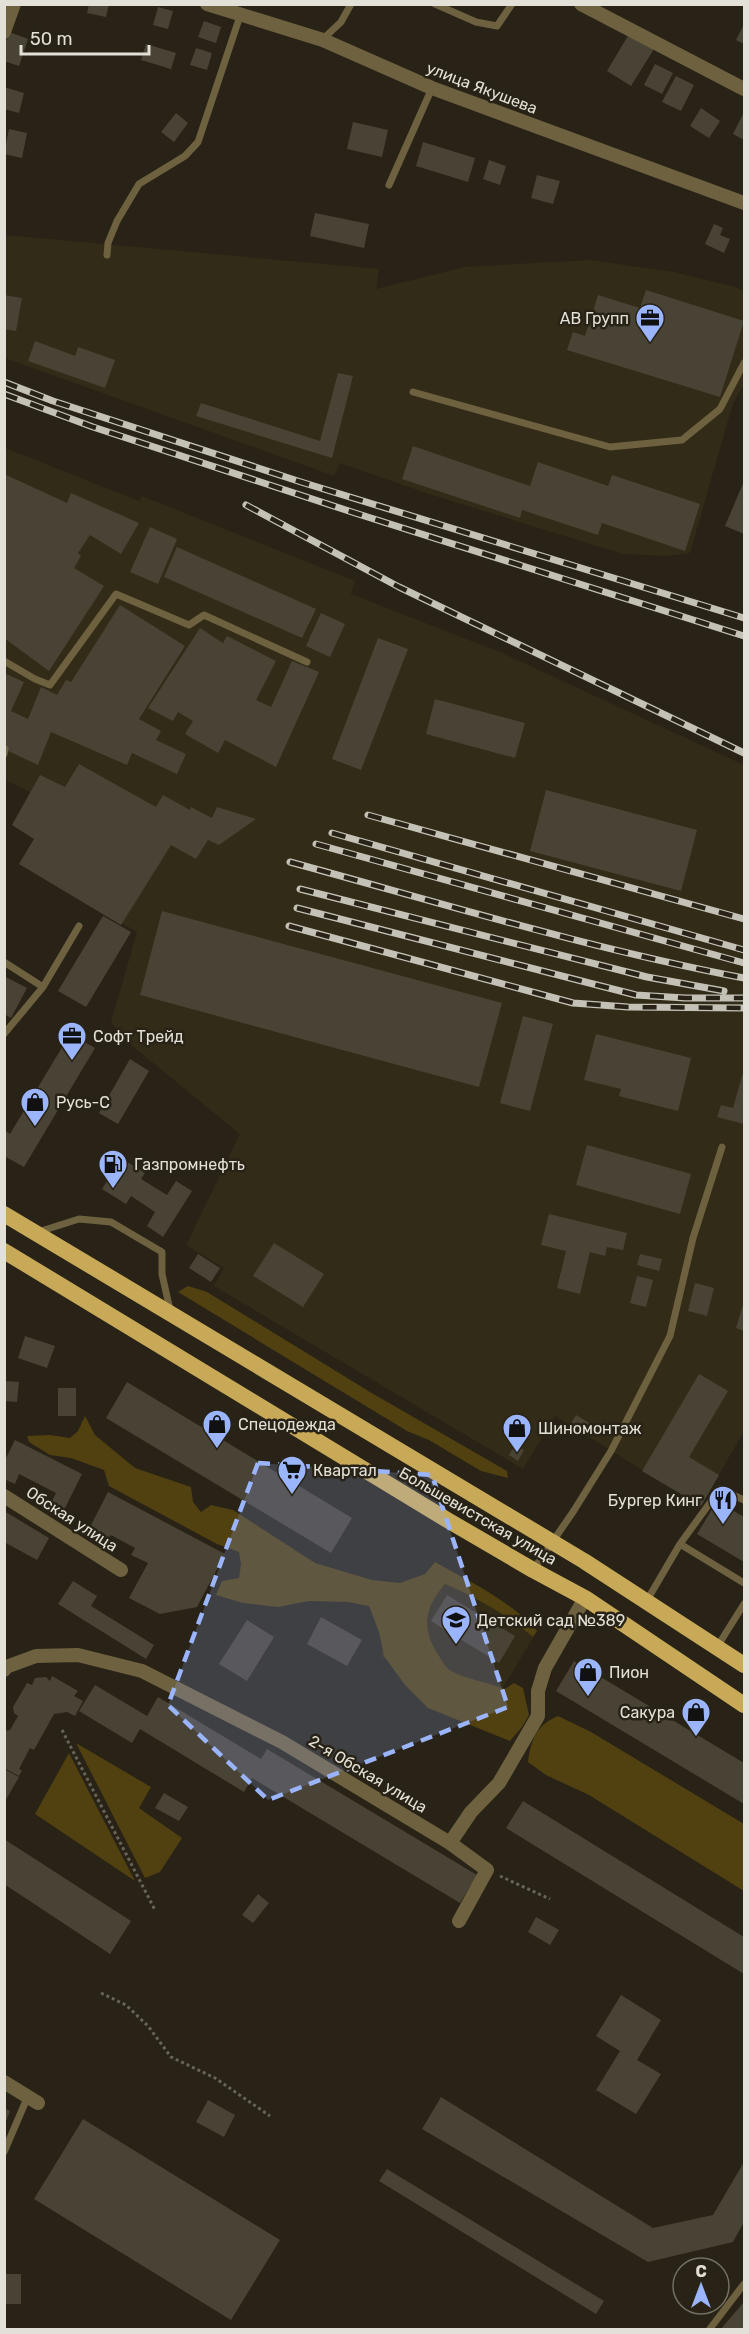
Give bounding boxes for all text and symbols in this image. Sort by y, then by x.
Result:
scale bar [21,18,148,56]
text: 50 m [30,28,73,50]
street label: улица Якушева [424,58,540,118]
office icon: АВ Групп [634,302,666,344]
place label: АВ Групп [560,309,629,328]
office icon: Софт Трейд [56,1020,88,1062]
place label: Софт Трейд [93,1027,184,1046]
shop icon: Русь-С [19,1086,51,1128]
place label: Русь-С [56,1093,110,1112]
fuel station icon: Газпромнефть [97,1148,129,1190]
place label: Газпромнефть [134,1155,245,1174]
shop icon: Спецодежда [201,1408,233,1450]
shop icon: Шиномонтаж [501,1412,533,1454]
place label: Спецодежда [238,1415,336,1434]
place label: Шиномонтаж [538,1419,642,1438]
supermarket icon: Квартал [276,1454,308,1496]
place label: Квартал [313,1461,377,1480]
street label: Большевистская улица [396,1463,560,1569]
street label: Обская улица [23,1482,121,1556]
restaurant icon: Бургер Кинг [707,1484,739,1526]
place label: Бургер Кинг [608,1491,702,1510]
school or university icon: Детский сад №389 [440,1604,472,1646]
place label: Детский сад №389 [477,1611,625,1630]
shop icon: Пион [572,1656,604,1698]
place label: Пион [609,1663,649,1682]
shop icon: Сакура [680,1696,712,1738]
place label: Сакура [620,1703,675,1722]
street label: 2-я Обская улица [305,1731,431,1817]
north arrow [671,2256,731,2316]
text: С [695,2262,707,2281]

